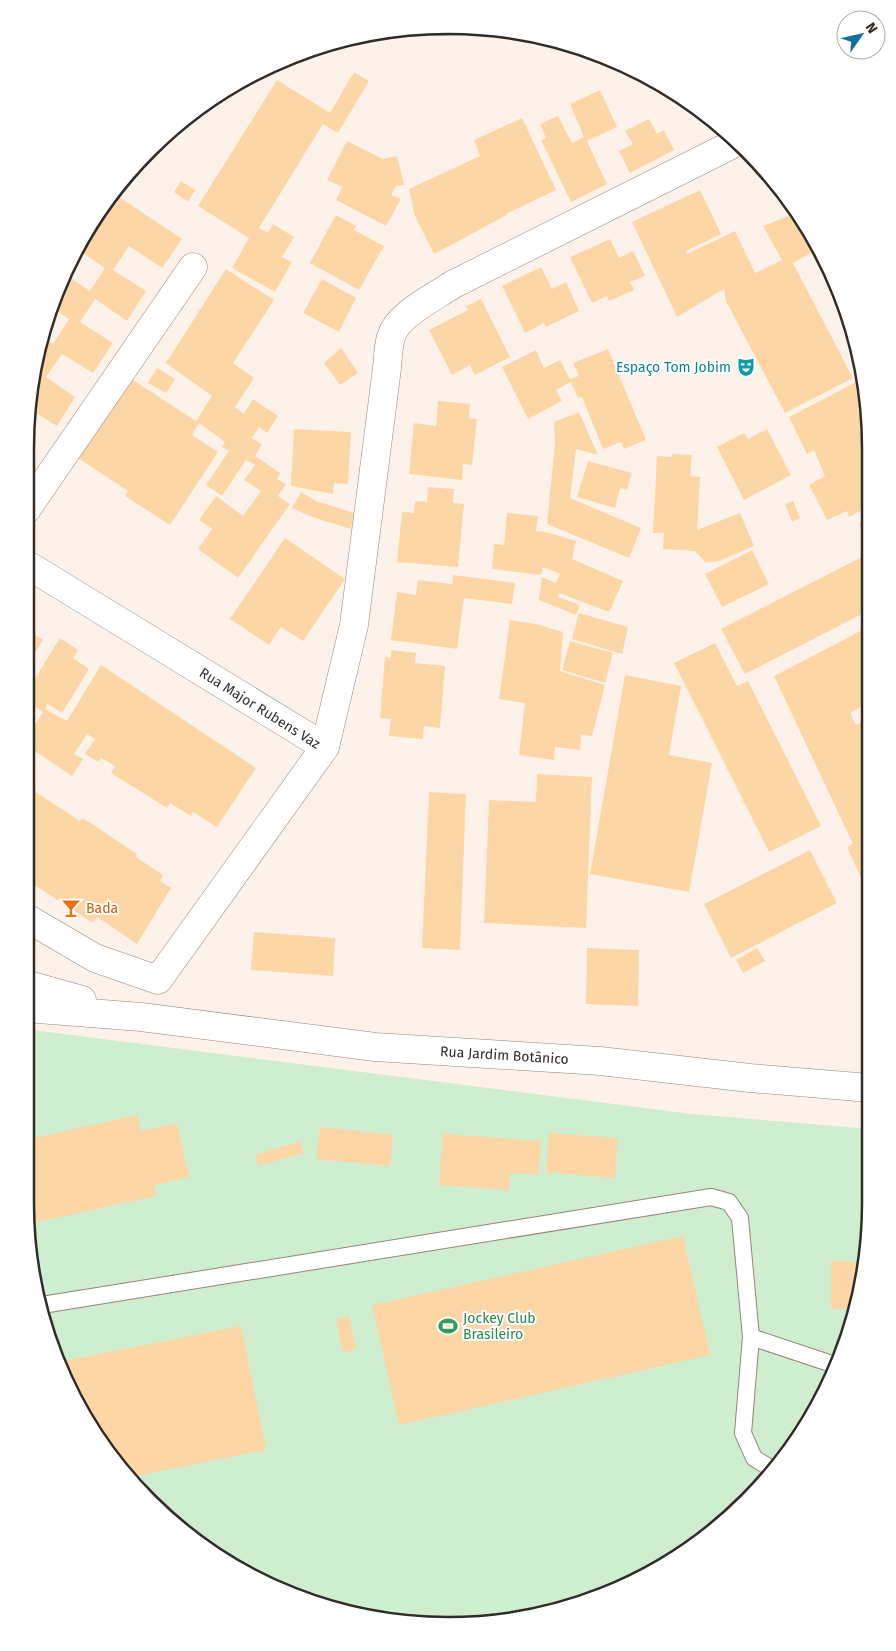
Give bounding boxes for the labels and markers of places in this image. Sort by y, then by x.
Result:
theatre icon: Espaço Tom Jobim [735,356,757,378]
place label: Espaço Tom Jobim [616,359,731,376]
bar icon: Bada [60,897,82,919]
place label: Bada [86,900,118,917]
place label: Jockey Club Brasileiro [463,1310,536,1343]
sports icon: Jockey Club Brasileiro [437,1315,459,1337]

